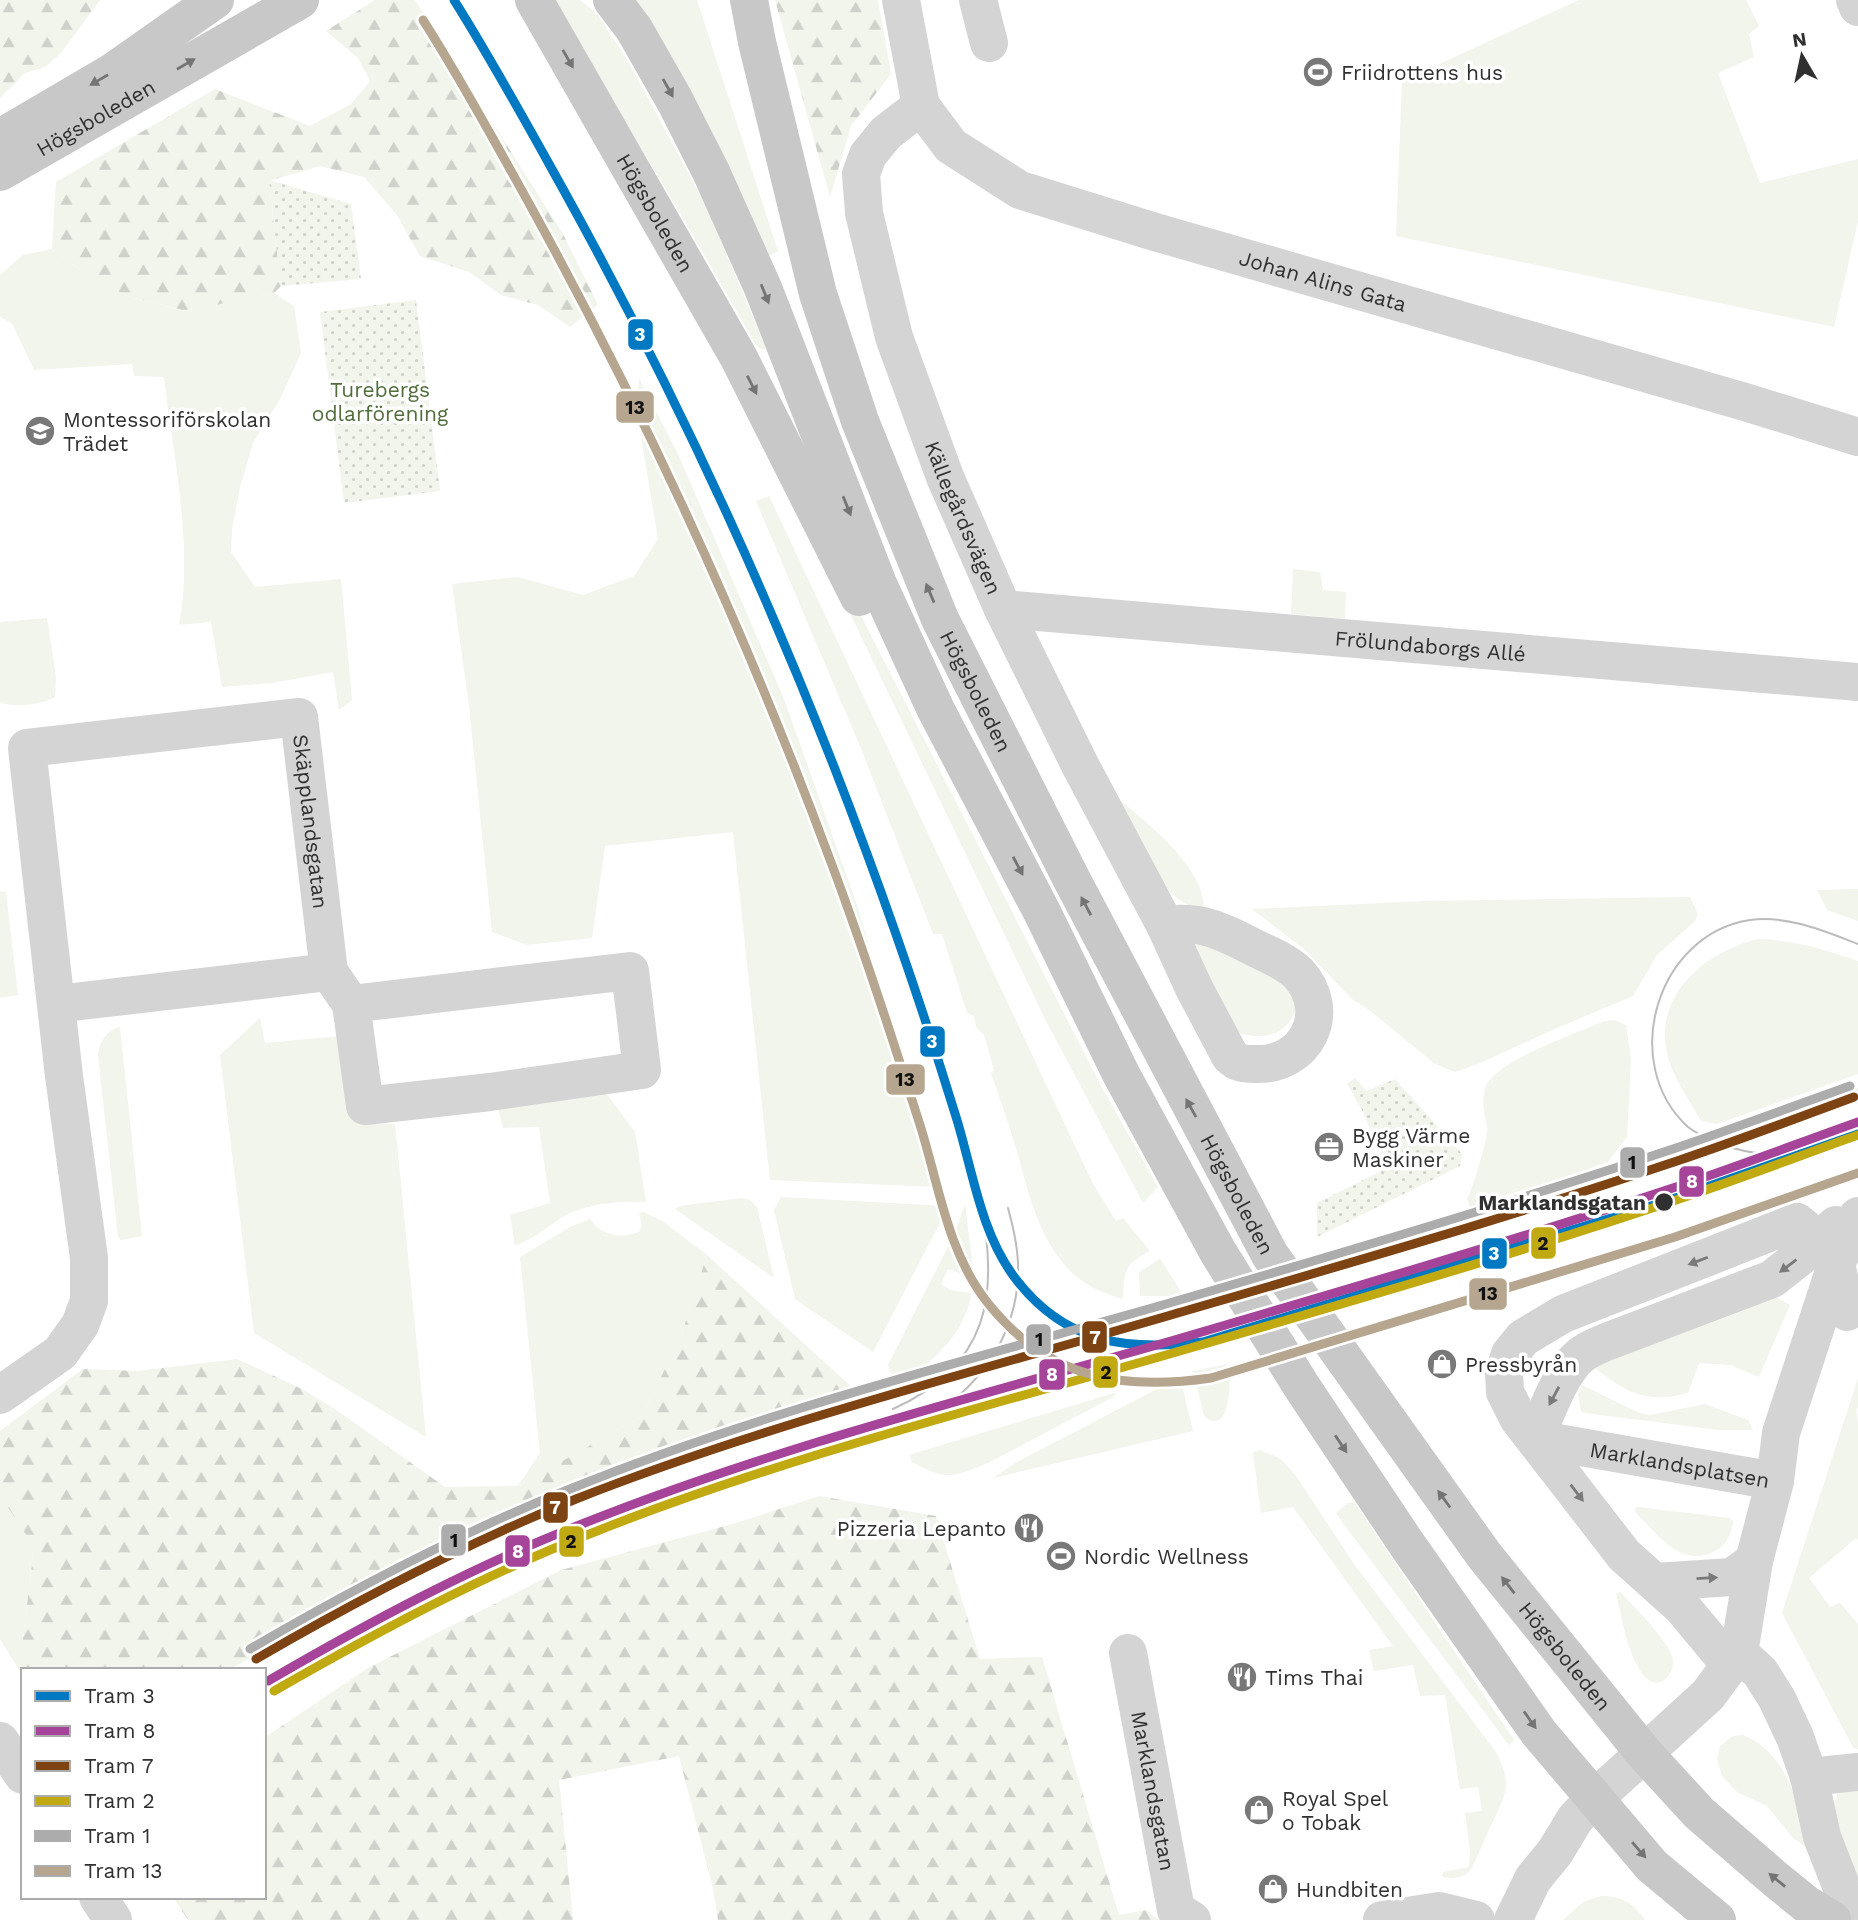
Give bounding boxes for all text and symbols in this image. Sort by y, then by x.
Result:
north arrow [1767,21,1837,91]
text: N [1791,27,1808,52]
one-way arrow [562,49,574,69]
sports icon: Friidrottens hus [1301,55,1335,89]
one-way arrow [176,58,196,70]
place label: Friidrottens hus [1341,60,1503,85]
street label: Högsboleden [32,73,159,161]
one-way arrow [89,74,108,86]
one-way arrow [662,79,674,98]
street label: Högsboleden [612,149,700,276]
street label: Johan Alins Gata [1236,244,1410,316]
one-way arrow [759,284,770,305]
line badge: 3 [627,318,654,351]
text: 3 [634,323,646,346]
one-way arrow [747,375,758,395]
park label: Turebergs odlarförening [312,377,449,426]
line badge: 13 [615,390,655,424]
text: 13 [625,396,645,419]
place label: Montessoriförskolan Trädet [63,407,271,456]
school or university icon: Montessoriförskolan Trädet [23,414,57,448]
street label: Källegårdsvägen [920,437,1007,598]
one-way arrow [842,496,853,517]
one-way arrow [924,583,935,604]
street label: Frölundaborgs Allé [1334,625,1527,666]
street label: Högsboleden [935,626,1018,756]
street label: Skäpplandsgatan [289,733,334,910]
one-way arrow [1012,857,1024,876]
one-way arrow [1080,897,1092,916]
line badge: 3 [919,1025,946,1058]
text: 3 [926,1030,938,1053]
line badge: 13 [885,1063,926,1096]
text: 13 [895,1068,915,1091]
one-way arrow [1185,1098,1197,1118]
place label: Bygg Värme Maskiner [1352,1123,1470,1172]
street label: Högsboleden [1196,1130,1280,1259]
office icon: Bygg Värme Maskiner [1312,1130,1346,1164]
line badge: 1 [1619,1146,1646,1179]
text: 1 [1628,1151,1636,1174]
line badge: 8 [1678,1165,1705,1198]
text: 8 [1686,1170,1698,1193]
place label: Marklandsgatan [1478,1190,1646,1215]
marker: Marklandsgatan [1653,1191,1675,1213]
line badge: 2 [1530,1226,1557,1260]
text: 2 [1537,1232,1549,1255]
line badge: 3 [1481,1237,1508,1270]
text: 3 [1488,1242,1500,1265]
one-way arrow [1688,1255,1709,1266]
one-way arrow [1779,1259,1797,1273]
line badge: 13 [1468,1277,1508,1311]
text: 13 [1478,1282,1498,1305]
line badge: 7 [1081,1320,1108,1354]
line badge: 1 [1025,1323,1052,1356]
text: 7 [1089,1326,1101,1349]
text: 1 [1035,1328,1043,1351]
shop icon: Pressbyrån [1425,1347,1459,1381]
place label: Pressbyrån [1465,1352,1577,1377]
line badge: 2 [1092,1355,1119,1389]
line badge: 8 [1038,1358,1066,1391]
text: 2 [1100,1361,1112,1384]
text: 8 [1046,1363,1058,1386]
one-way arrow [1548,1387,1560,1406]
one-way arrow [1334,1434,1347,1453]
street label: Marklandsplatsen [1588,1436,1772,1492]
one-way arrow [1569,1484,1583,1502]
line badge: 7 [542,1491,569,1524]
one-way arrow [1437,1491,1452,1509]
text: 7 [549,1496,561,1519]
restaurant icon: Pizzeria Lepanto [1012,1511,1046,1545]
place label: Pizzeria Lepanto [837,1516,1006,1541]
line badge: 1 [440,1523,467,1557]
line badge: 2 [558,1525,585,1558]
text: 1 [450,1529,458,1552]
text: 2 [565,1530,577,1553]
line badge: 8 [504,1534,531,1568]
sports icon: Nordic Wellness [1044,1539,1078,1573]
text: 8 [512,1540,524,1563]
place label: Nordic Wellness [1084,1544,1249,1569]
one-way arrow [1696,1573,1718,1584]
one-way arrow [1501,1577,1516,1595]
street label: Högsboleden [1514,1596,1617,1715]
restaurant icon: Tims Thai [1225,1660,1259,1694]
place label: Tims Thai [1265,1665,1363,1690]
legend [21,1668,266,1899]
text: Tram 3 [84,1683,155,1708]
street label: Marklandsgatan [1127,1709,1181,1873]
one-way arrow [1522,1711,1536,1729]
text: Tram 8 [84,1718,156,1743]
text: Tram 7 [84,1753,154,1778]
place label: Royal Spel o Tobak [1282,1786,1389,1835]
text: Tram 2 [84,1788,155,1813]
shop icon: Royal Spel o Tobak [1242,1793,1276,1827]
text: Tram 1 [84,1823,150,1848]
one-way arrow [1630,1842,1646,1859]
text: Tram 13 [84,1858,163,1883]
shop icon: Hundbiten [1256,1872,1290,1906]
one-way arrow [1768,1873,1785,1888]
place label: Hundbiten [1296,1877,1403,1902]

